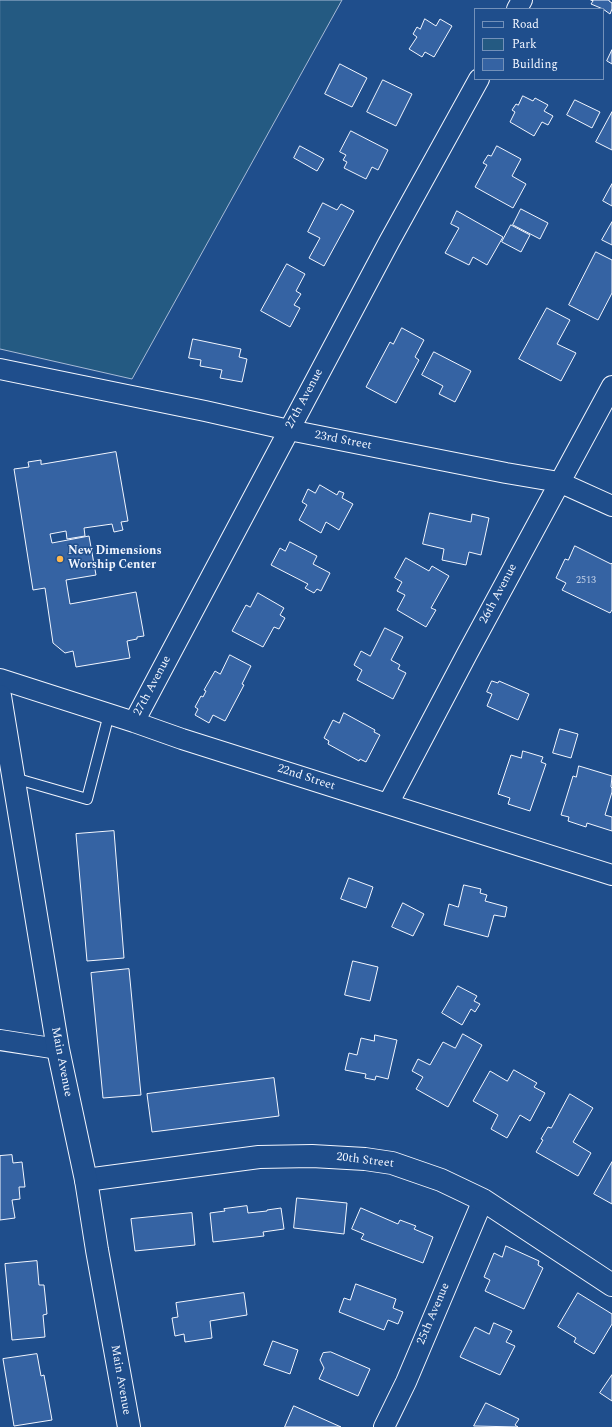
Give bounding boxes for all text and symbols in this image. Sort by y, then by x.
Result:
legend [474,8,604,80]
text: Road [512,15,539,34]
text: Park [512,35,537,54]
text: Building [512,55,558,74]
street label: 27th Avenue [283,367,327,431]
street label: 23rd Street [313,428,373,454]
place label: New Dimensions Worship Center [68,545,162,573]
marker: New Dimensions Worship Center [55,554,65,564]
street label: 26th Avenue [477,562,521,626]
house number: 2513 [576,575,596,587]
street label: 27th Avenue [131,654,175,718]
street label: 22nd Street [275,762,337,794]
street label: Main Avenue [47,1026,75,1098]
street label: 20th Street [335,1150,395,1172]
street label: 25th Avenue [415,1281,453,1347]
street label: Main Avenue [107,1344,133,1416]

